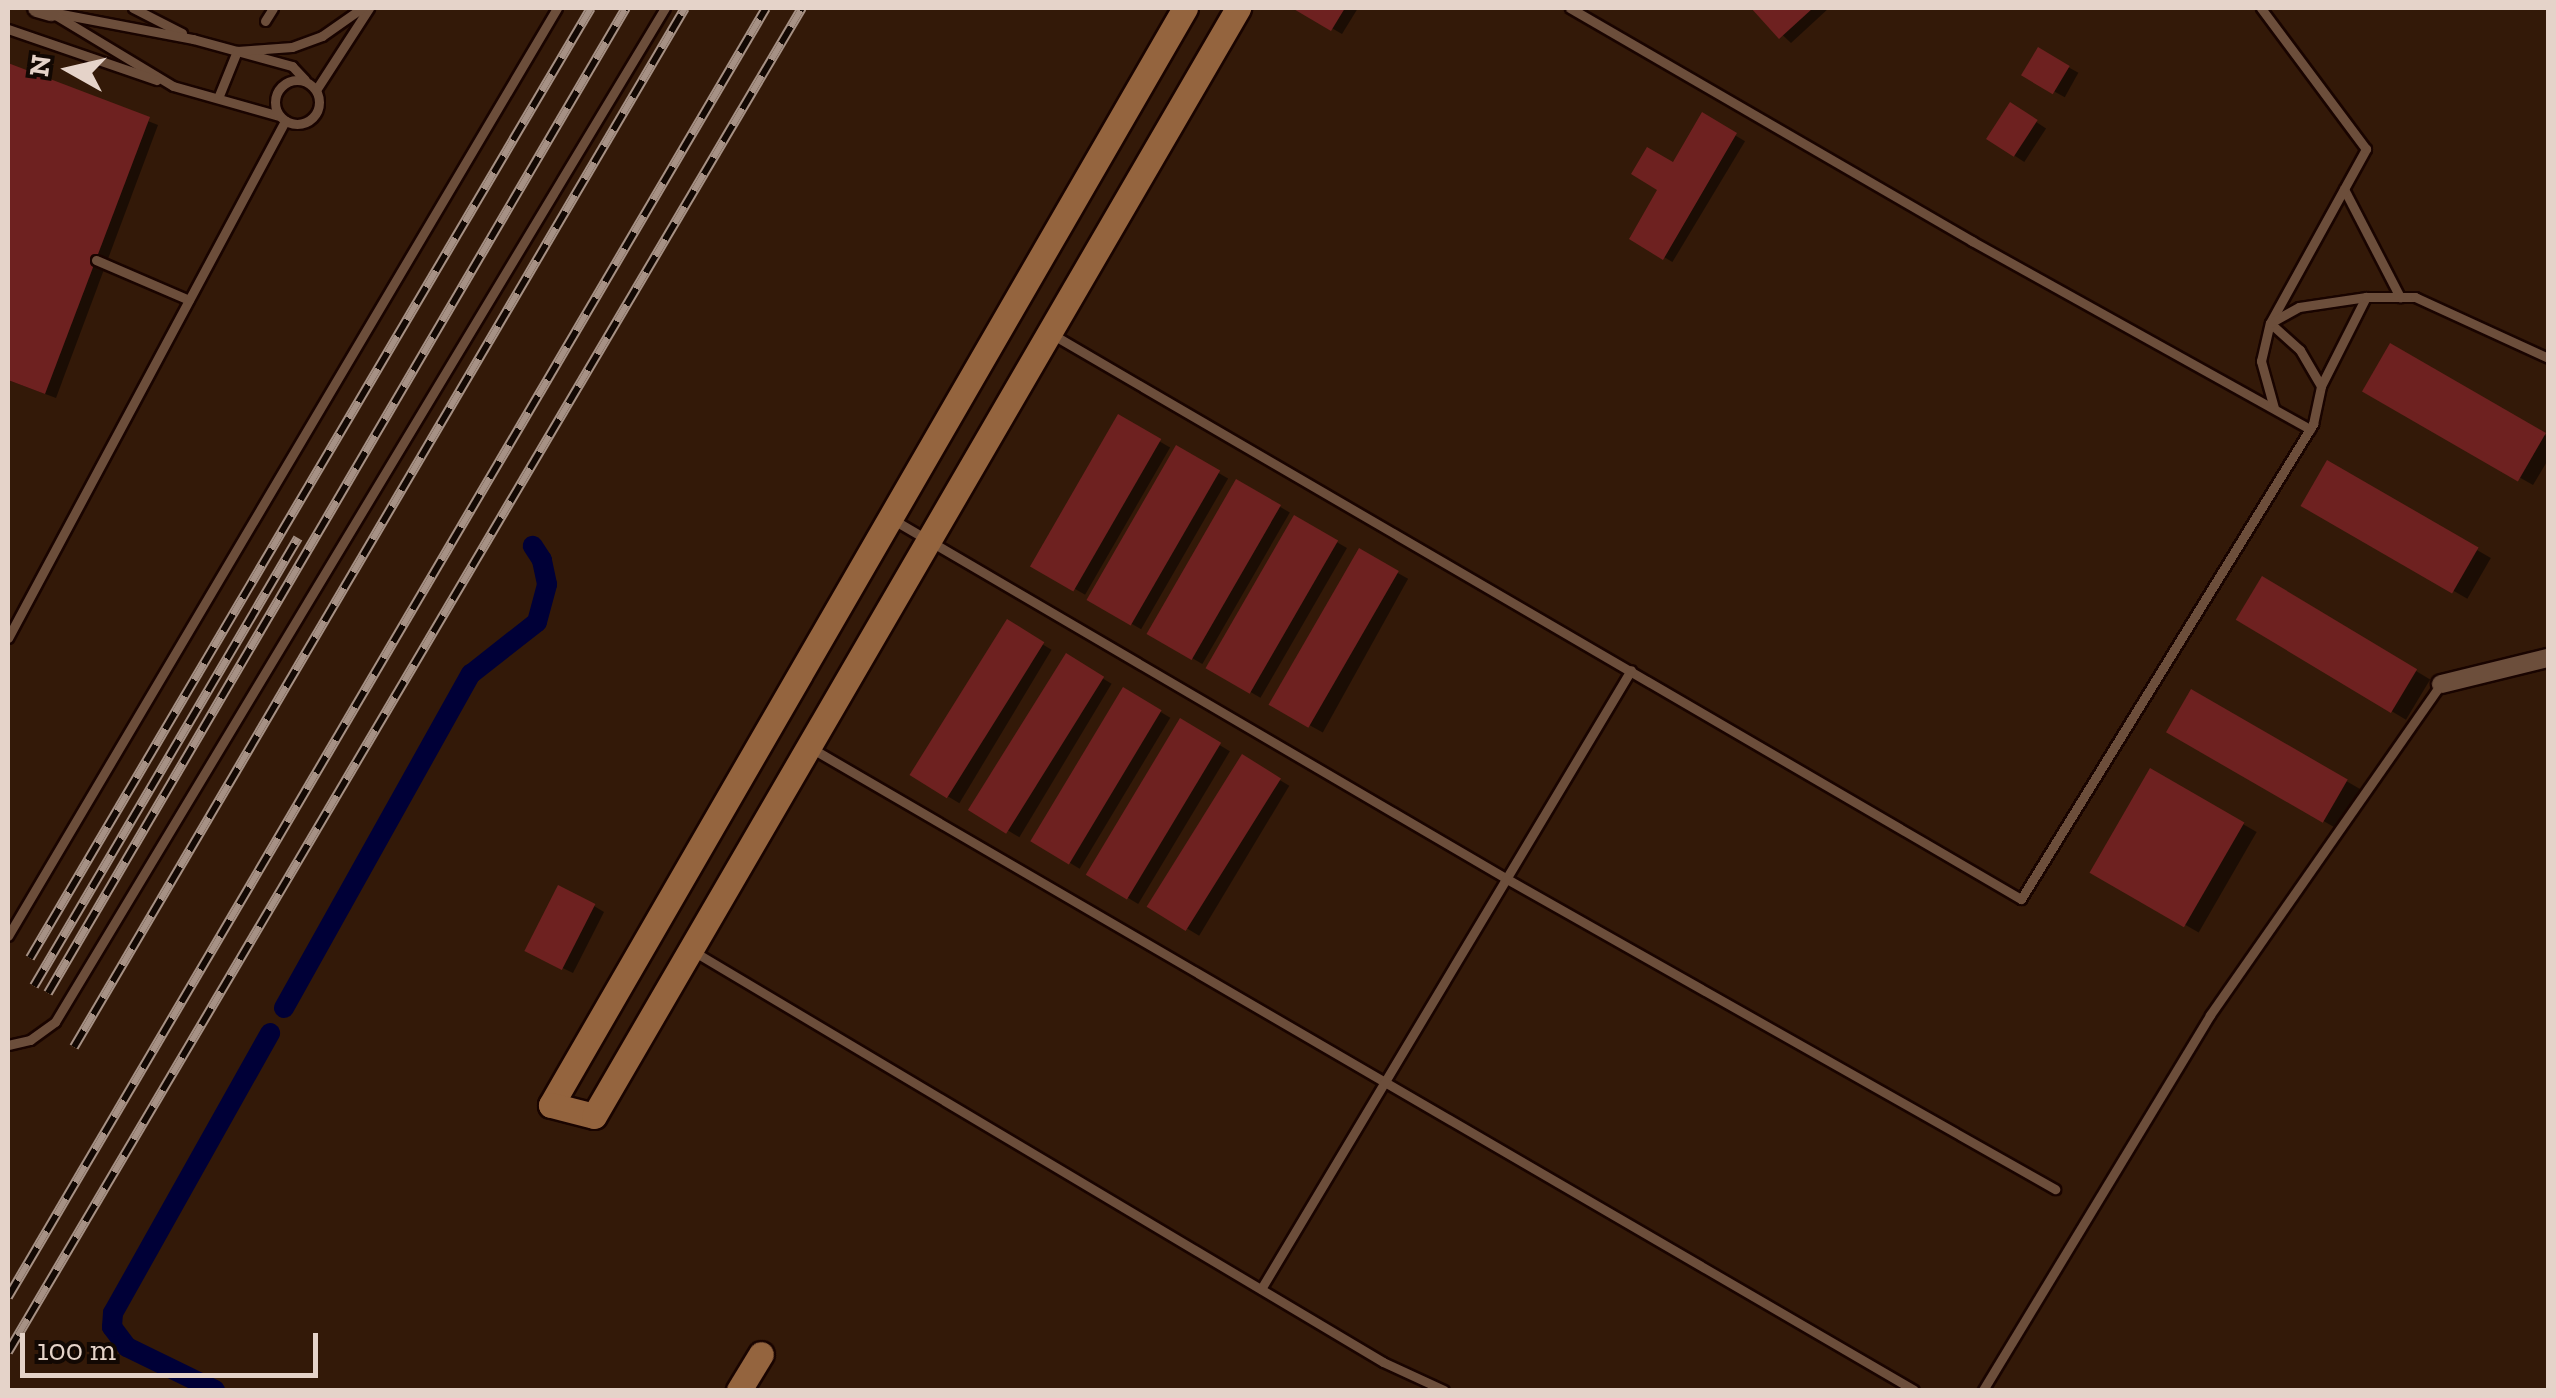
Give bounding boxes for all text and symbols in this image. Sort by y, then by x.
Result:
north arrow [20,20,120,120]
text: N [22,53,58,79]
scale bar [25,1313,322,1375]
text: 100 m [37,1332,116,1368]

